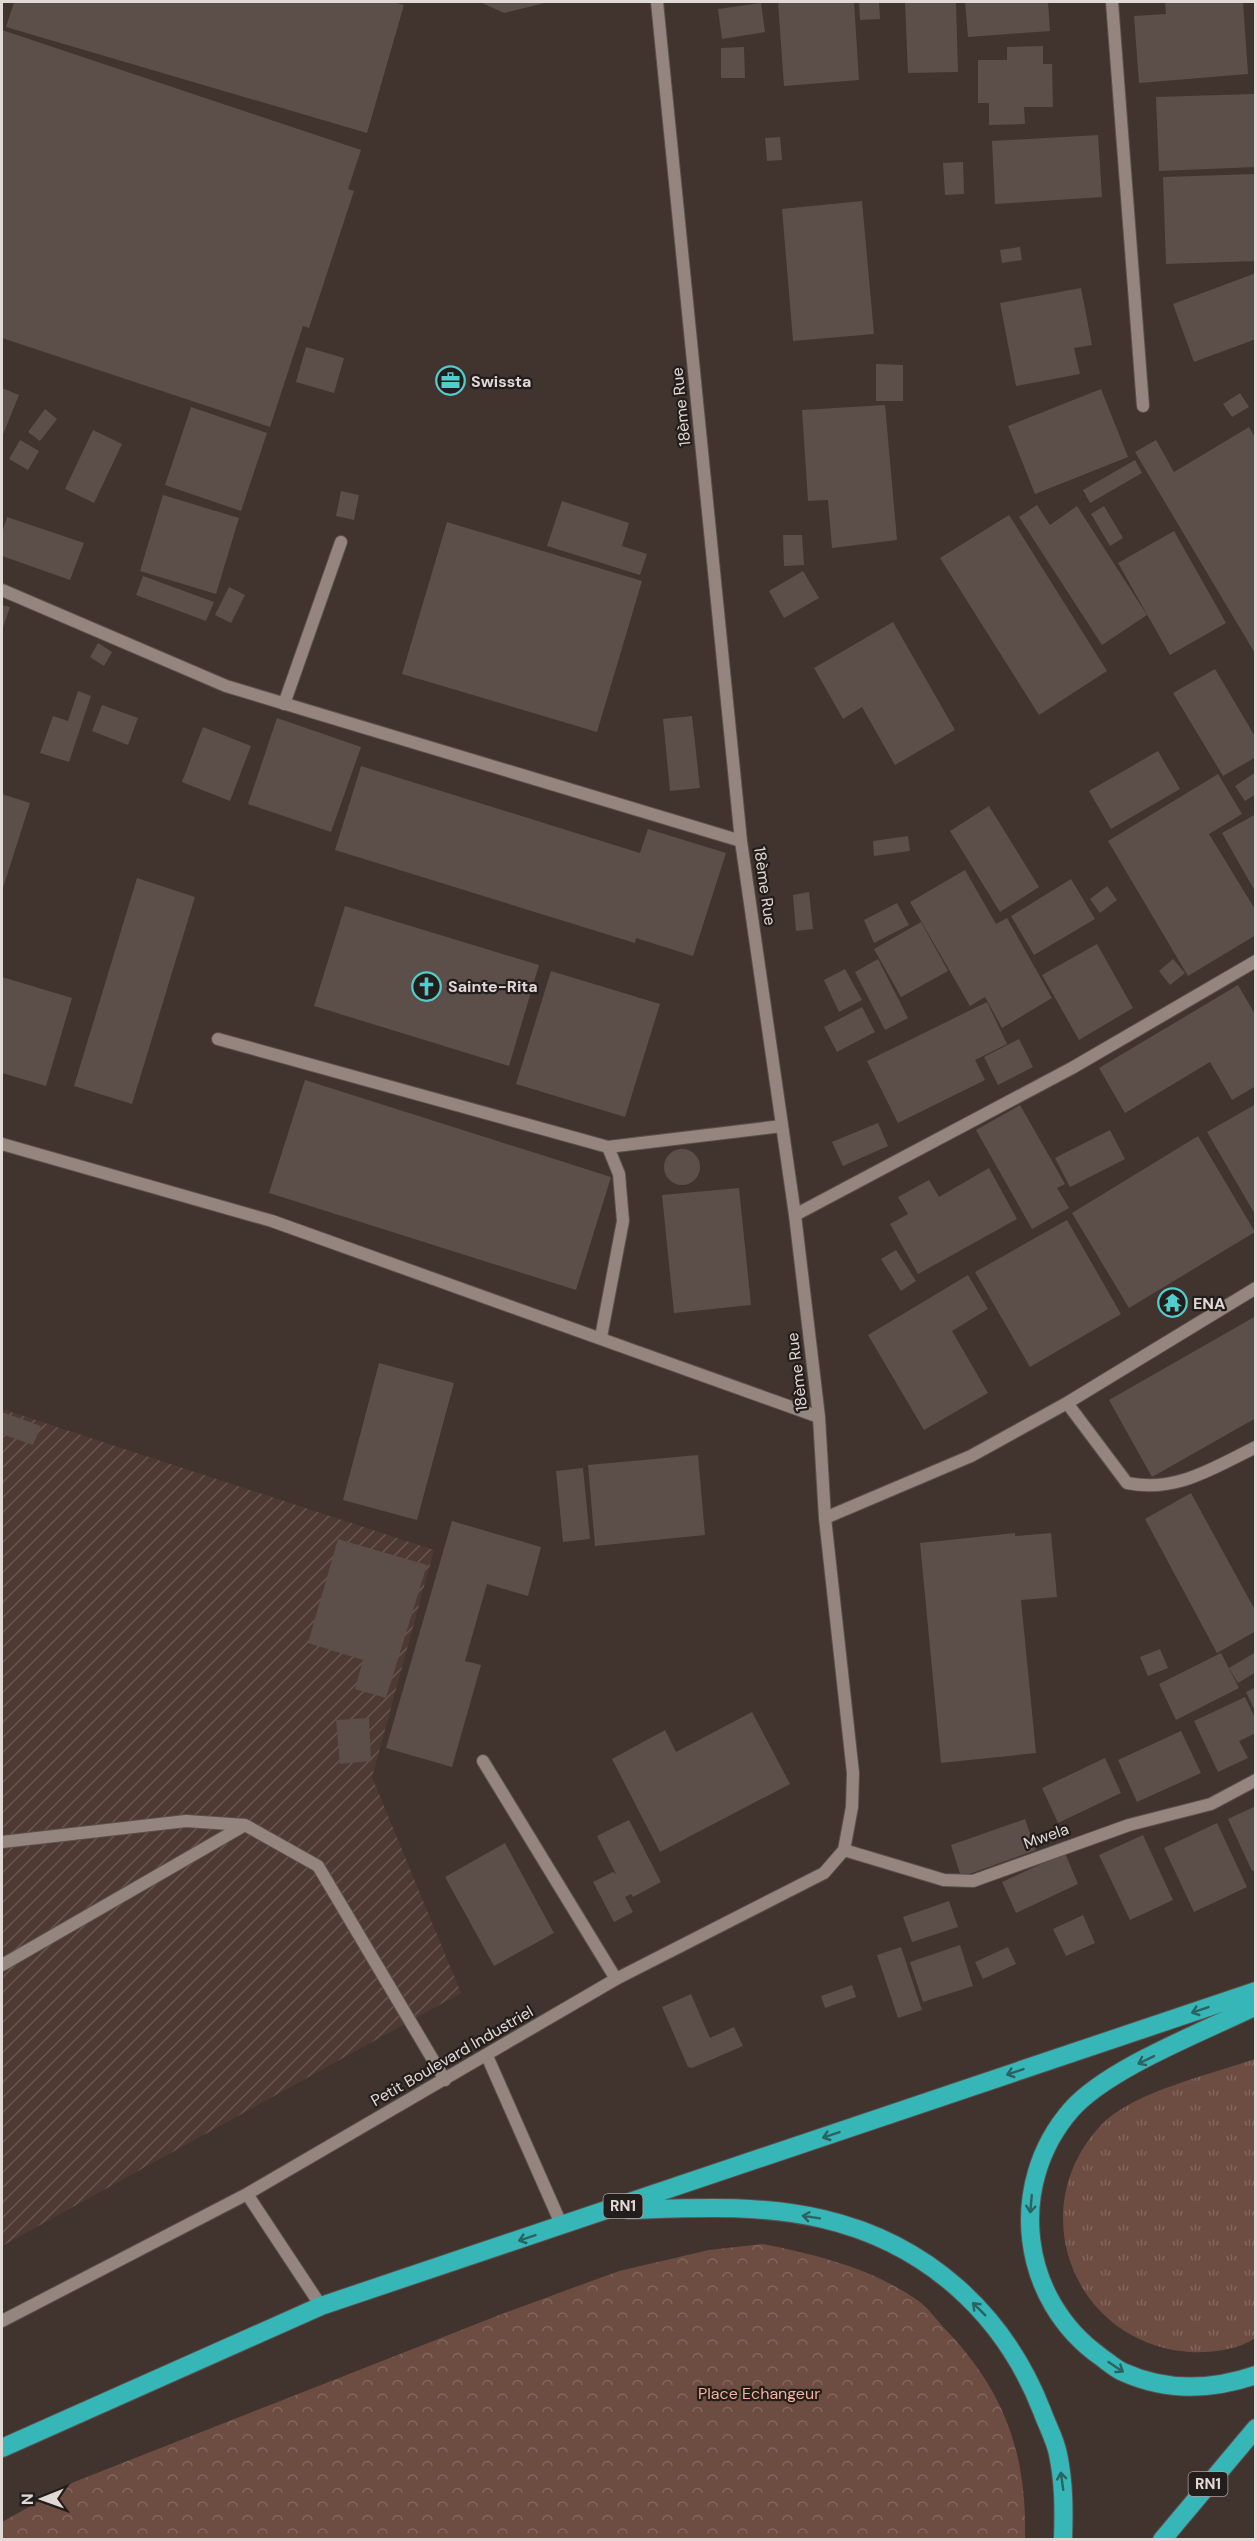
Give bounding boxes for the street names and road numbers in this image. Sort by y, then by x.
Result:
street label: 18ème Rue [666,367,696,447]
street label: 18ème Rue [749,845,781,927]
street label: 18ème Rue [782,1331,812,1413]
street label: Mwela [1020,1818,1072,1854]
street label: Petit Boulevard Industriel [367,2001,537,2111]
road number: RN1 [604,2194,642,2218]
road number: RN1 [1188,2472,1228,2496]

